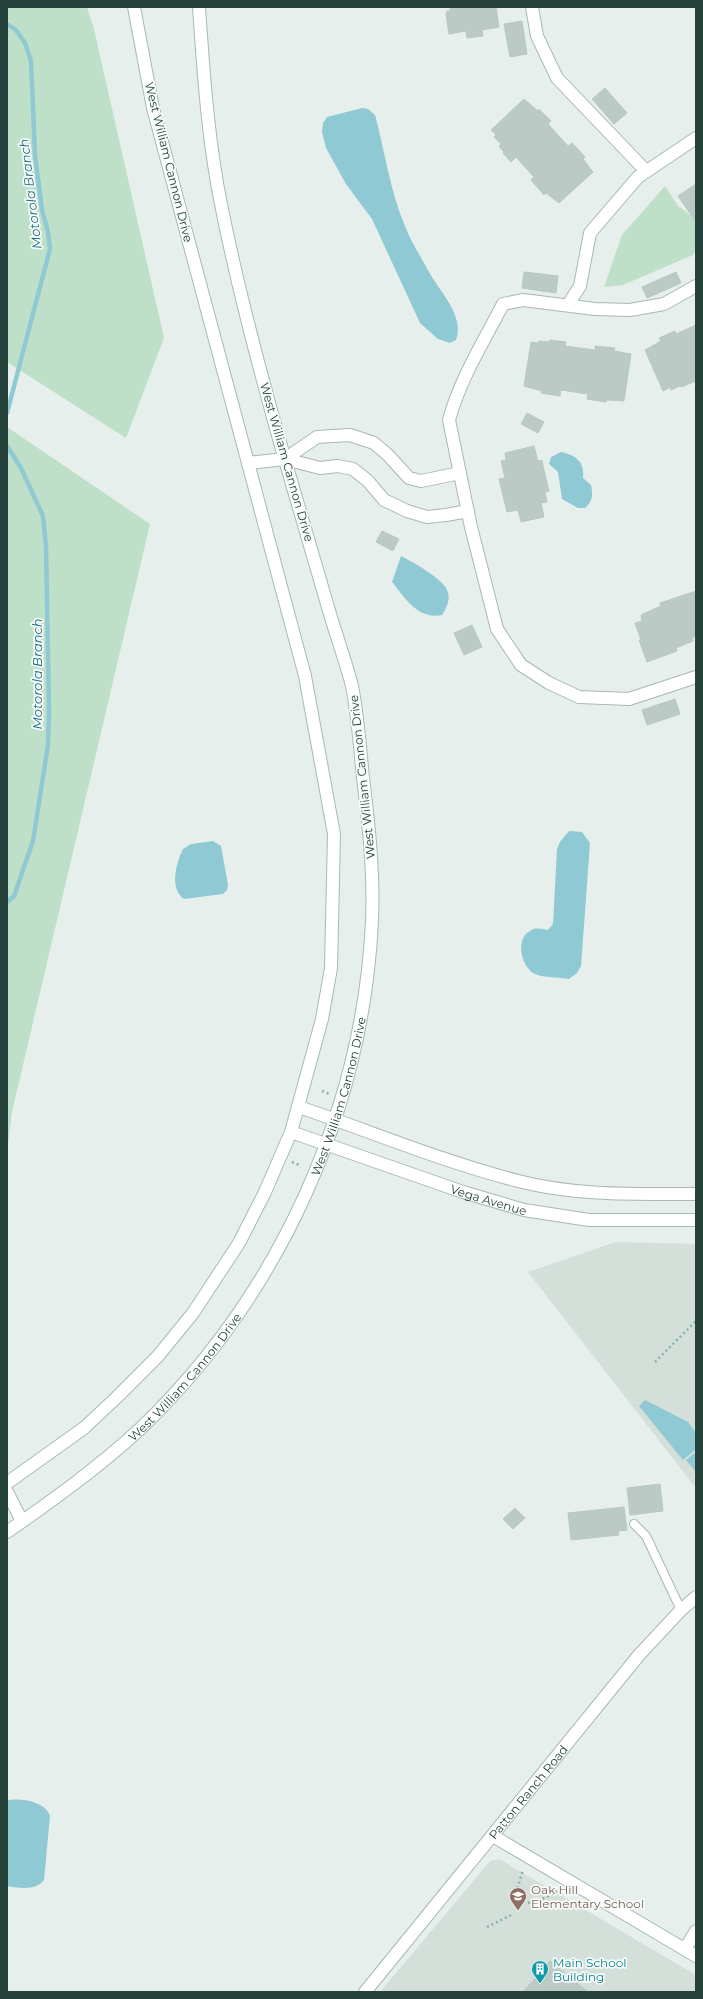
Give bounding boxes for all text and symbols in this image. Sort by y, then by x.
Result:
street label: West William Cannon Drive [142,80,196,244]
water label: Motorola Branch [15,138,45,250]
street label: West William Cannon Drive [257,381,317,543]
water label: Motorola Branch [29,618,45,730]
street label: West William Cannon Drive [346,694,378,860]
street label: West William Cannon Drive [307,1016,368,1178]
street label: Vega Avenue [449,1181,529,1218]
street label: West William Cannon Drive [125,1310,244,1444]
street label: Patton Ranch Road [485,1742,570,1842]
place label: Oak Hill Elementary School [531,1882,644,1911]
school or university icon: Oak Hill Elementary School [508,1886,528,1911]
place label: Main School Building [553,1955,626,1984]
building icon: Main School Building [530,1959,550,1984]

